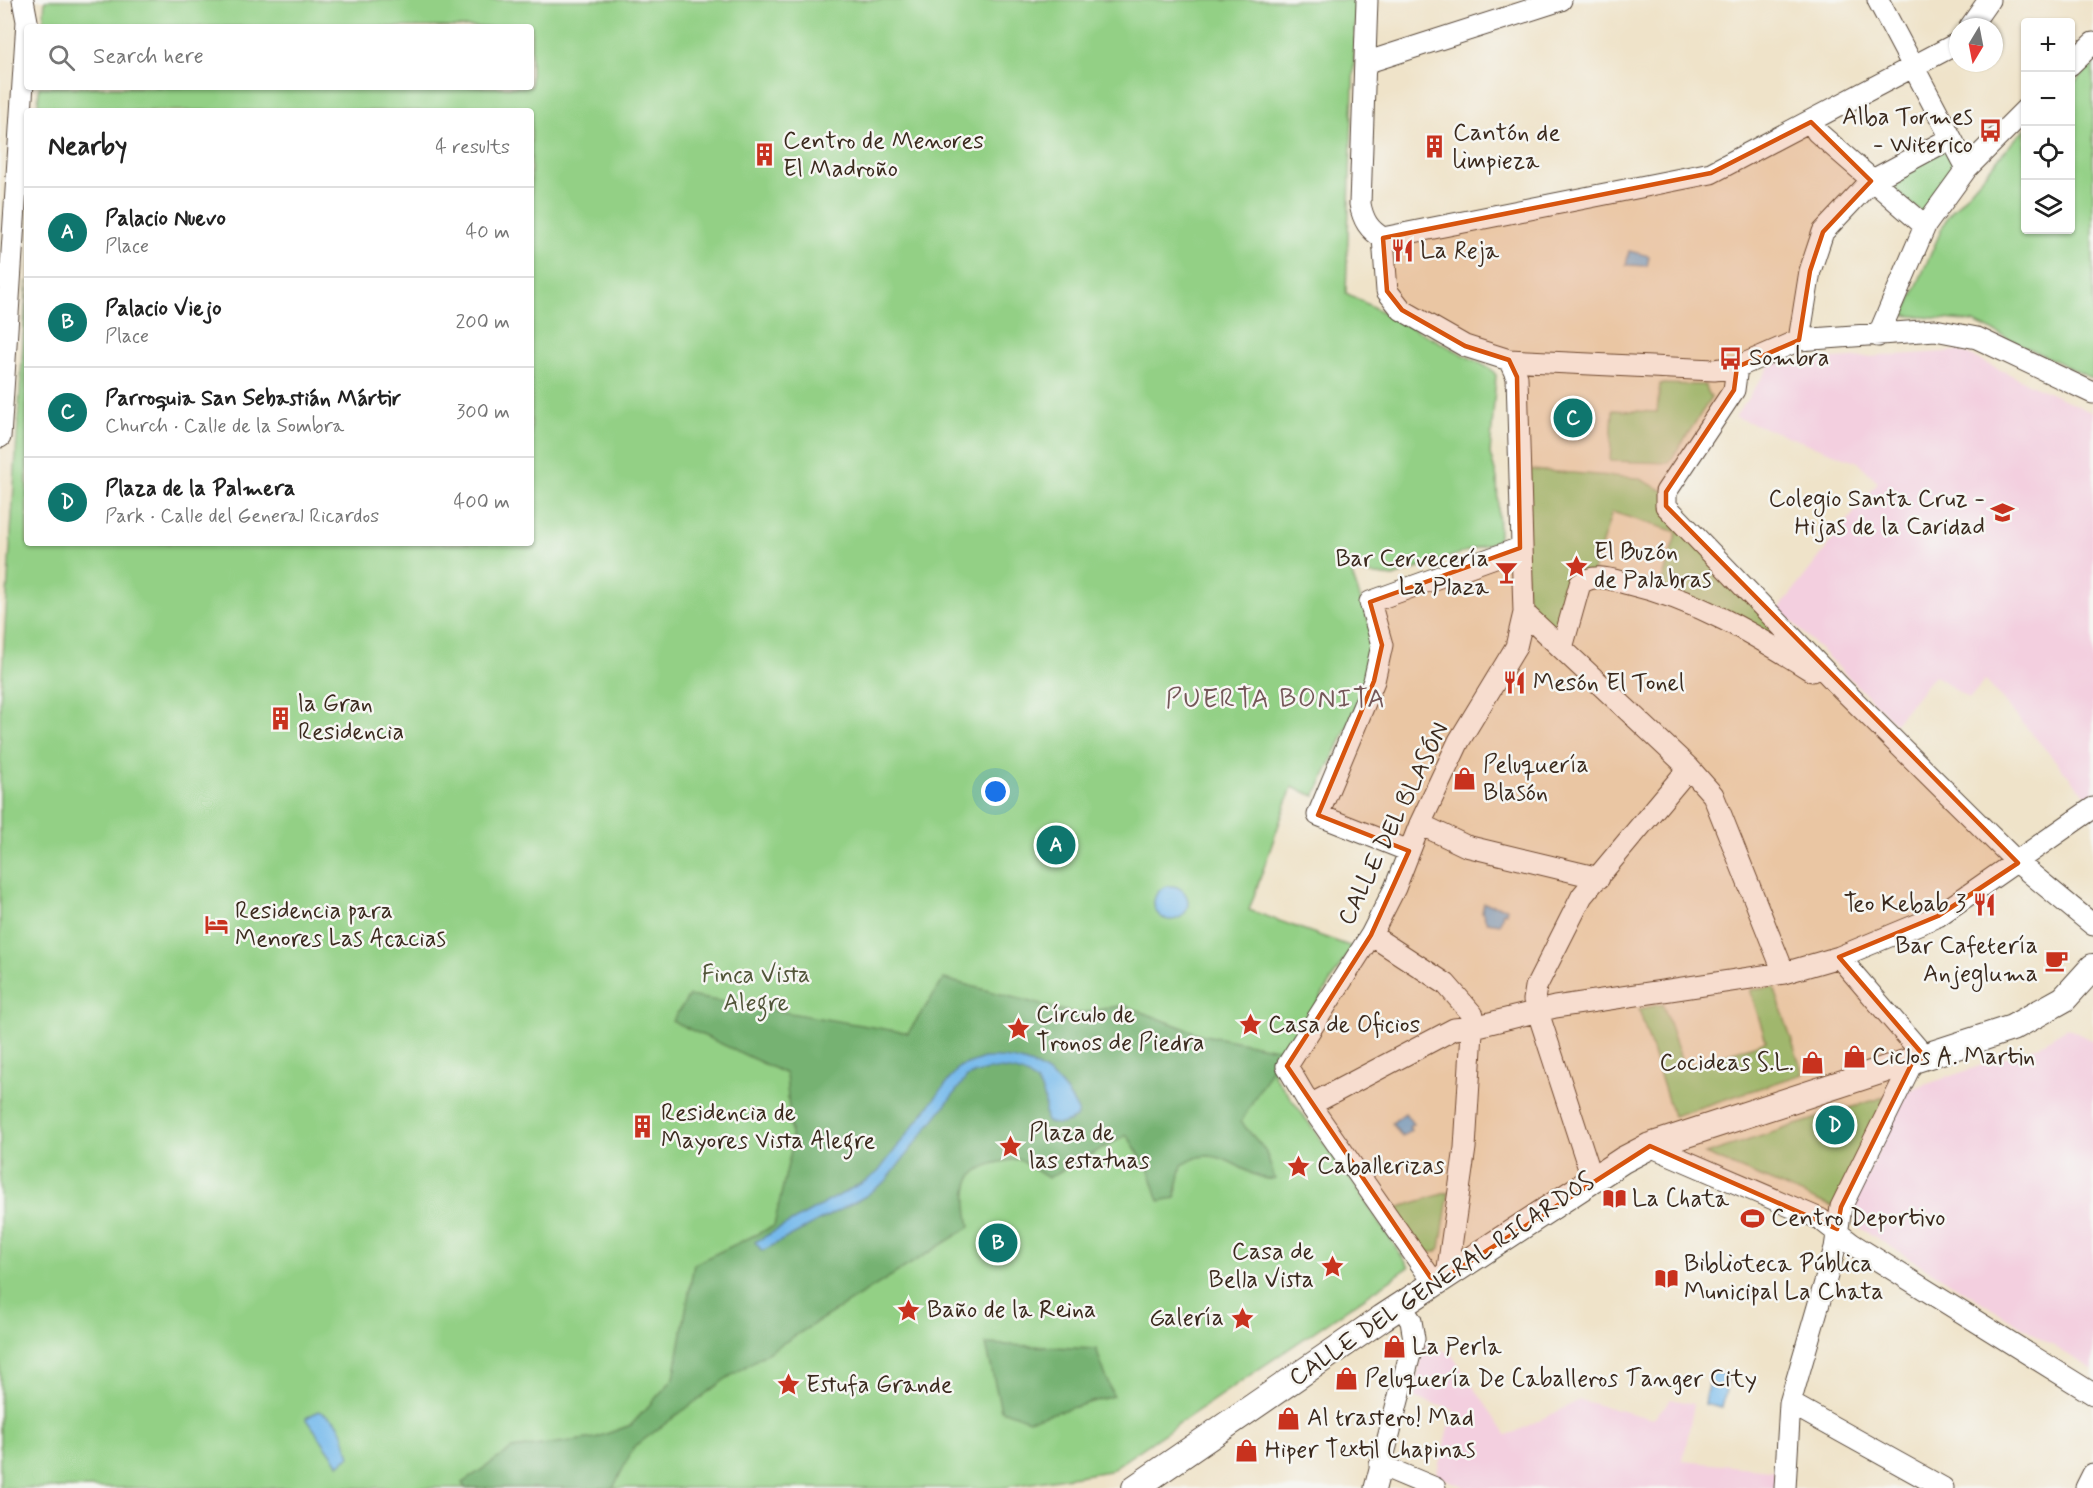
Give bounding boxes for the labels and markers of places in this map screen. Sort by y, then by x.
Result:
place label: Alba Tormes - Witerico [1842,102,1973,161]
place label: Cantón de limpieza [1453,118,1560,177]
bus stop icon: Alba Tormes - Witerico [1978,118,2004,144]
place label: Centro de Menores El Madroño [783,126,984,185]
building icon: Cantón de limpieza [1422,134,1448,160]
building icon: Centro de Menores El Madroño [752,142,778,168]
place label: La Reja [1420,236,1500,267]
restaurant icon: La Reja [1389,238,1415,264]
place label: Sombra [1749,343,1830,374]
bus stop icon: Sombra [1718,345,1744,371]
pin: C [1554,396,1592,440]
place label: Colegio Santa Cruz - Hijas de la Caridad [1769,484,1985,543]
school or university icon: Colegio Santa Cruz - Hijas de la Caridad [1990,500,2016,526]
place label: El Buzón de Palabras [1594,537,1712,596]
place label: Bar Cervecería La Plaza [1335,544,1490,603]
place icon: El Buzón de Palabras [1563,553,1589,579]
bar icon: Bar Cervecería La Plaza [1494,560,1520,586]
place label: Mesón El Tonel [1533,668,1685,699]
restaurant icon: Mesón El Tonel [1502,670,1528,696]
place label: la Gran Residencia [298,689,404,748]
building icon: la Gran Residencia [267,705,293,731]
place label: Peluquería Blasón [1483,750,1589,809]
shop icon: Peluquería Blasón [1452,766,1478,792]
pin: A [1036,822,1076,868]
place label: Teo Kebab 3 [1843,889,1966,920]
restaurant icon: Teo Kebab 3 [1971,891,1997,917]
place label: Residencia para Menores Las Acacias [235,896,446,955]
hotel icon: Residencia para Menores Las Acacias [204,912,230,938]
place label: Bar Cafetería Anjegluma [1895,931,2038,992]
cafe icon: Bar Cafetería Anjegluma [2043,947,2069,973]
place label: Círculo de Tronos de Piedra [1036,1000,1204,1059]
place label: Casa de Oficios [1268,1010,1421,1041]
place icon: Casa de Oficios [1237,1012,1263,1038]
place icon: Círculo de Tronos de Piedra [1005,1016,1031,1042]
place label: Ciclos A. Martin [1872,1042,2035,1073]
shop icon: Ciclos A. Martin [1841,1044,1867,1070]
place label: Cocideas S.L. [1660,1048,1794,1079]
shop icon: Cocideas S.L. [1799,1050,1825,1076]
place label: Residencia de Mayores Vista Alegre [661,1098,875,1160]
pin: D [1816,1102,1854,1148]
building icon: Residencia de Mayores Vista Alegre [630,1114,656,1140]
place label: Plaza de las estatuas [1029,1118,1150,1177]
place icon: Plaza de las estatuas [998,1134,1024,1160]
place label: Caballerizas [1317,1151,1445,1182]
place icon: Caballerizas [1286,1153,1312,1179]
place label: La Chata [1632,1184,1730,1215]
library icon: La Chata [1601,1186,1627,1212]
place label: Centro Deportivo [1771,1203,1946,1234]
sports icon: Centro Deportivo [1740,1205,1766,1231]
pin: B [978,1220,1018,1266]
place label: Casa de Bella Vista [1209,1237,1314,1296]
place label: Biblioteca Pública Municipal La Chata [1684,1249,1884,1308]
place icon: Casa de Bella Vista [1319,1253,1345,1279]
library icon: Biblioteca Pública Municipal La Chata [1653,1265,1679,1291]
place label: Baño de la Reina [927,1295,1096,1326]
place icon: Baño de la Reina [896,1297,922,1323]
place label: Galería [1149,1303,1224,1334]
place icon: Galería [1229,1305,1255,1331]
place label: La Perla [1412,1332,1502,1363]
shop icon: La Perla [1381,1334,1407,1360]
place label: Peluquería De Caballeros Tanger City [1365,1364,1757,1395]
shop icon: Peluquería De Caballeros Tanger City [1334,1366,1360,1392]
place label: Estufa Grande [806,1370,953,1401]
place icon: Estufa Grande [775,1372,801,1398]
place label: Al trastero! Mad [1307,1403,1474,1434]
shop icon: Al trastero! Mad [1276,1405,1302,1431]
place label: Hiper Textil Chapinas [1265,1435,1476,1466]
shop icon: Hiper Textil Chapinas [1234,1437,1260,1463]

